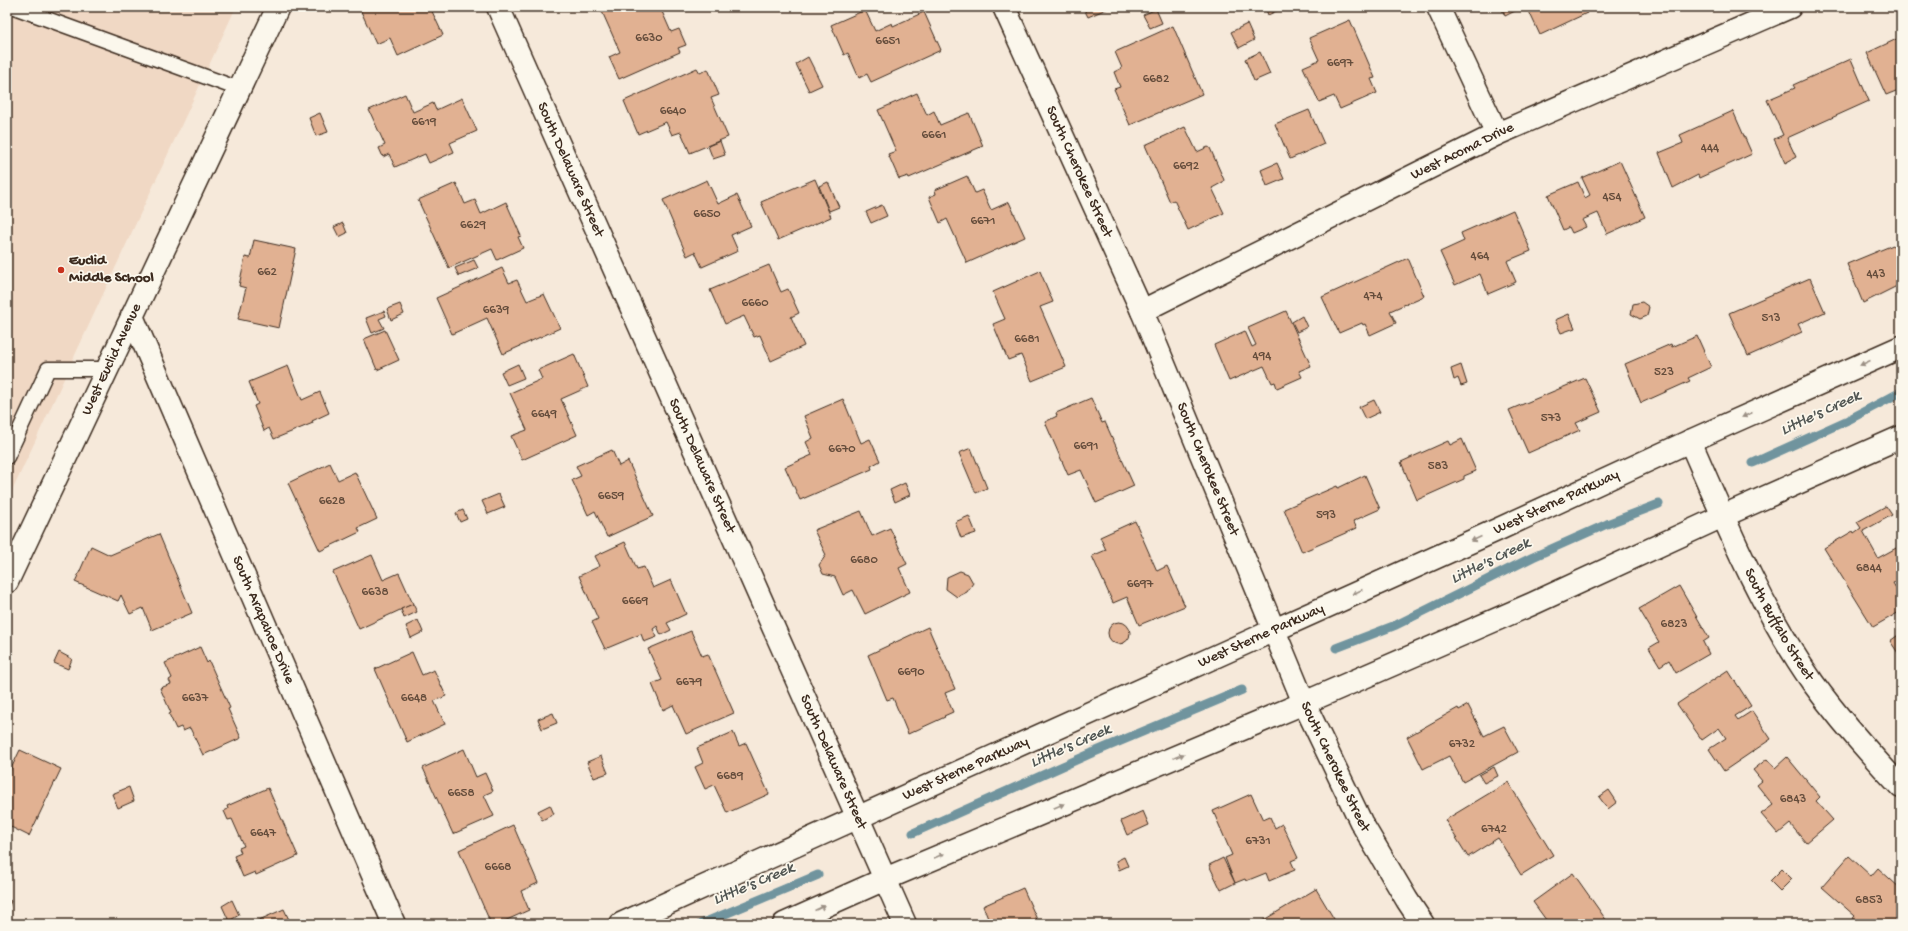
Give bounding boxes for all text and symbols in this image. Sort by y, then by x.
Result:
house number: 6630 [635,31,663,46]
house number: 6651 [875,34,901,49]
house number: 6697 [1327,56,1354,71]
house number: 6682 [1143,72,1170,87]
street label: South Delaware Street [533,100,609,241]
street label: South Cherokee Street [1041,103,1117,242]
house number: 6640 [660,104,687,119]
house number: 6619 [412,115,437,130]
street label: West Acoma Drive [1408,119,1517,184]
house number: 6661 [921,128,947,143]
house number: 444 [1701,141,1719,156]
house number: 6692 [1173,159,1200,174]
house number: 454 [1602,190,1622,205]
house number: 6650 [693,207,721,222]
house number: 6671 [970,214,996,229]
house number: 6629 [460,218,487,233]
house number: 464 [1471,249,1489,264]
place label: Euclid Middle School [69,252,155,287]
marker: Euclid Middle School [56,265,66,275]
house number: 662 [257,265,277,280]
house number: 443 [1866,267,1886,282]
house number: 474 [1363,289,1383,304]
house number: 6660 [741,296,769,311]
street label: West Euclid Avenue [78,301,146,418]
house number: 6639 [483,303,510,318]
house number: 513 [1762,311,1781,326]
house number: 6681 [1014,332,1040,347]
house number: 494 [1253,349,1271,364]
one-way arrow [1859,360,1871,366]
house number: 523 [1654,365,1674,380]
water label: Little's Creek [1778,386,1866,441]
street label: South Delaware Street [664,396,740,538]
street label: South Cherokee Street [1172,400,1244,540]
house number: 6649 [531,407,557,422]
house number: 573 [1541,411,1561,426]
one-way arrow [1741,412,1752,418]
house number: 6691 [1074,439,1098,454]
house number: 6670 [828,442,856,457]
house number: 583 [1428,459,1449,474]
street label: West Sterne Parkway [1491,466,1623,539]
house number: 6659 [598,489,625,504]
house number: 6628 [319,494,345,509]
house number: 593 [1316,508,1336,523]
water label: Little's Creek [1448,534,1535,589]
one-way arrow [1470,536,1481,542]
street label: South Arapahoe Drive [227,553,299,687]
house number: 6680 [850,553,878,568]
house number: 6844 [1856,561,1882,576]
street label: South Buffalo Street [1740,565,1819,686]
house number: 6697 [1127,577,1154,592]
house number: 6638 [361,585,389,600]
one-way arrow [1351,589,1363,596]
house number: 6669 [622,594,649,609]
street label: West Sterne Parkway [1195,600,1328,672]
house number: 6823 [1661,617,1688,632]
house number: 6690 [897,665,925,680]
house number: 6679 [676,675,703,690]
house number: 6637 [182,691,210,706]
house number: 6648 [401,691,427,706]
street label: South Delaware Street [795,692,872,834]
street label: South Cherokee Street [1296,699,1375,837]
water label: Little's Creek [1028,720,1116,773]
street label: West Sterne Parkway [900,732,1032,805]
house number: 6732 [1449,737,1476,752]
one-way arrow [1173,752,1185,758]
house number: 6689 [717,769,744,784]
house number: 6658 [447,786,475,801]
house number: 6843 [1780,792,1807,807]
one-way arrow [1053,803,1064,809]
house number: 6742 [1481,822,1508,837]
house number: 6647 [250,826,277,841]
house number: 6731 [1245,834,1271,849]
one-way arrow [934,853,946,859]
water label: Little's Creek [711,859,799,911]
house number: 6668 [485,860,511,875]
house number: 6853 [1855,893,1883,908]
one-way arrow [814,905,825,911]

